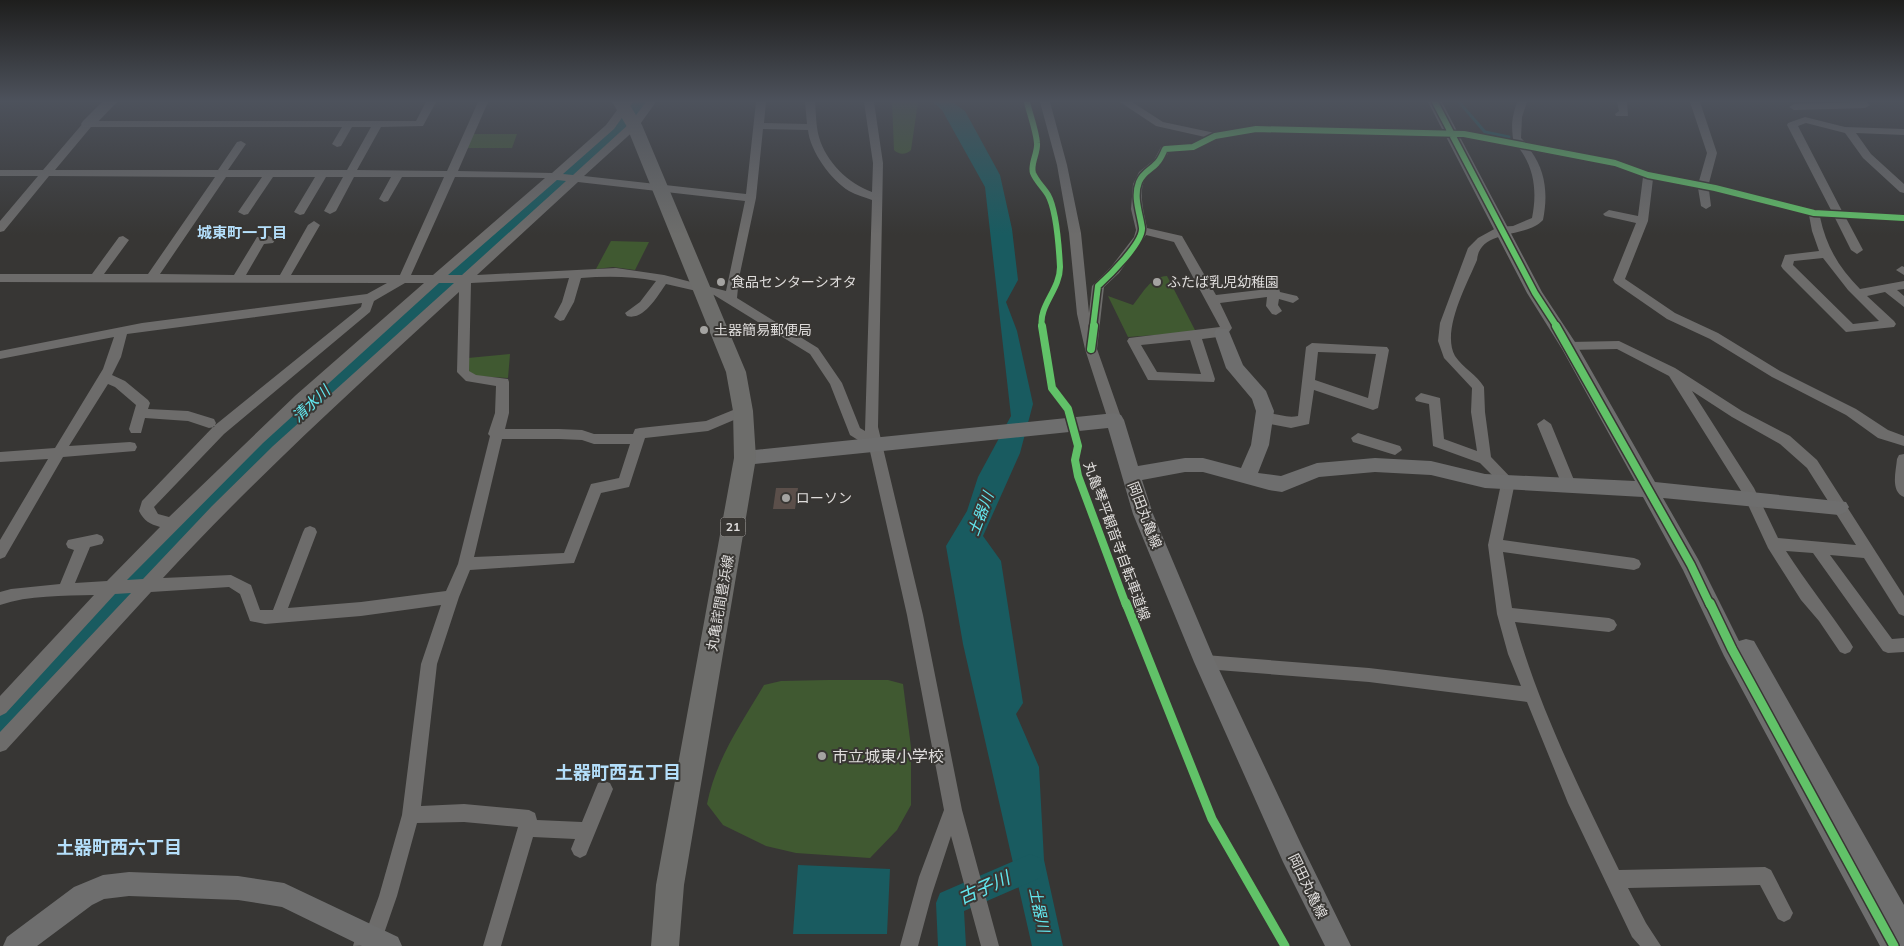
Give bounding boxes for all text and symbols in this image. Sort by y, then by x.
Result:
district label: 城東町一丁目 [197,223,287,242]
place label: 食品センターシオタ [731,273,857,291]
place label: ふたば乳児幼稚園 [1167,273,1279,291]
marker: 食品センターシオタ [715,276,727,288]
marker: ふたば乳児幼稚園 [1151,276,1163,288]
place label: 土器簡易郵便局 [714,321,812,339]
marker: 土器簡易郵便局 [698,324,710,336]
water label: 清水川 [288,380,335,426]
street label: 丸亀琴平観音寺自転車道線 [1080,459,1154,623]
street label: 岡田丸亀線 [1124,479,1166,551]
water label: 土器川 [964,488,998,538]
place label: ローソン [796,489,852,507]
marker: ローソン [780,492,792,504]
road number: 21 [720,518,746,536]
street label: 丸亀詫間豊浜線 [703,553,737,653]
place label: 市立城東小学校 [832,746,944,766]
marker: 市立城東小学校 [816,750,828,762]
district label: 土器町西五丁目 [555,761,681,784]
district label: 土器町西六丁目 [56,836,182,859]
street label: 岡田丸亀線 [1285,851,1331,921]
water label: 古子川 [954,865,1015,909]
water label: 土器川 [1026,886,1054,936]

